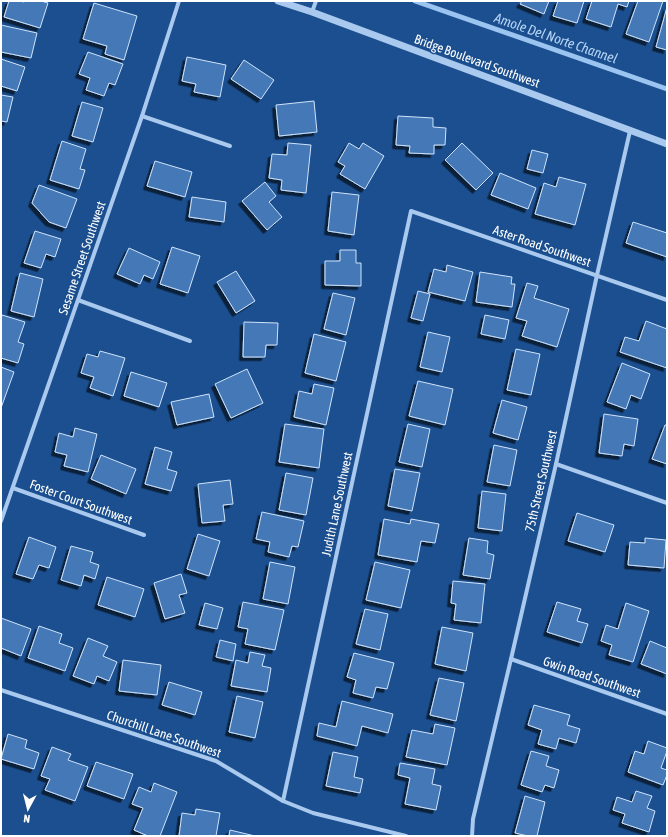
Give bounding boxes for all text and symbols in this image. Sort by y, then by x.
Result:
water label: Amole Del Norte Channel [491,9,620,67]
street label: Bridge Boulevard Southwest [412,31,542,91]
street label: Sesame Street Southwest [56,199,109,317]
street label: Aster Road Southwest [491,222,593,270]
street label: 75th Street Southwest [522,428,560,533]
street label: Judith Lane Southwest [319,450,355,558]
street label: Foster Court Southwest [28,476,135,528]
street label: Gwin Road Southwest [541,653,643,701]
street label: Churchill Lane Southwest [105,707,223,761]
north arrow [8,789,48,829]
text: N [23,813,31,825]

